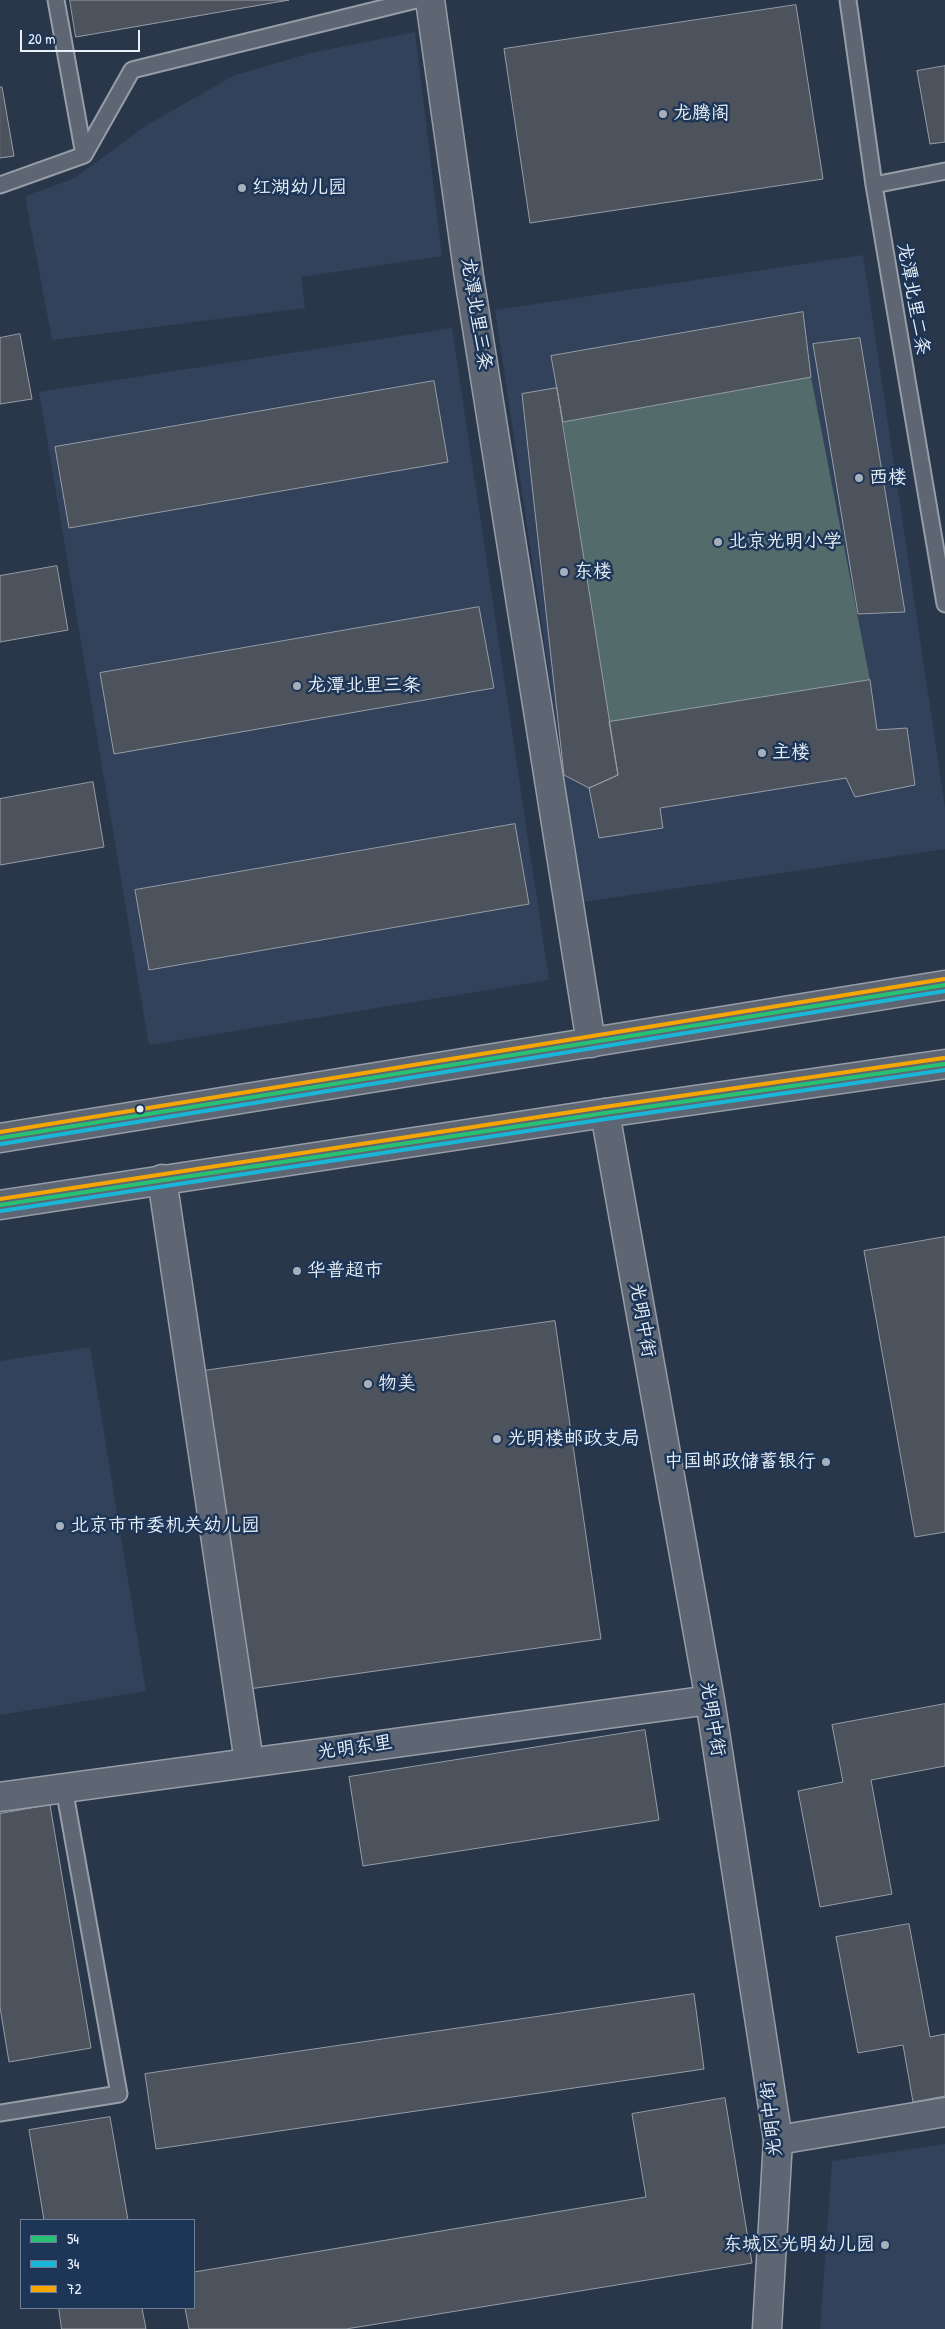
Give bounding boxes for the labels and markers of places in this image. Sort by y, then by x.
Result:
place label: 龙腾阁 [673,103,730,125]
marker: 龙腾阁 [657,108,669,120]
place label: 红湖幼儿园 [252,177,347,199]
marker: 红湖幼儿园 [236,182,248,194]
place label: 西楼 [869,467,907,489]
marker: 西楼 [853,472,865,484]
place label: 北京光明小学 [728,531,842,553]
marker: 北京光明小学 [712,536,724,548]
place label: 东楼 [574,561,612,583]
marker: 东楼 [558,566,570,578]
place label: 龙潭北里三条 [307,675,421,697]
marker: 龙潭北里三条 [291,680,303,692]
place label: 主楼 [772,742,810,764]
marker: 主楼 [756,747,768,759]
unlabelled marker [135,1104,145,1114]
place label: 华普超市 [307,1260,383,1282]
marker: 华普超市 [291,1265,303,1277]
place label: 物美 [378,1373,416,1395]
marker: 物美 [362,1378,374,1390]
place label: 光明楼邮政支局 [507,1428,640,1450]
marker: 光明楼邮政支局 [491,1433,503,1445]
place label: 中国邮政储蓄银行 [664,1451,816,1473]
marker: 中国邮政储蓄银行 [820,1456,832,1468]
place label: 北京市市委机关幼儿园 [70,1515,260,1537]
marker: 北京市市委机关幼儿园 [54,1520,66,1532]
place label: 东城区光明幼儿园 [723,2234,875,2256]
marker: 东城区光明幼儿园 [879,2239,891,2251]

